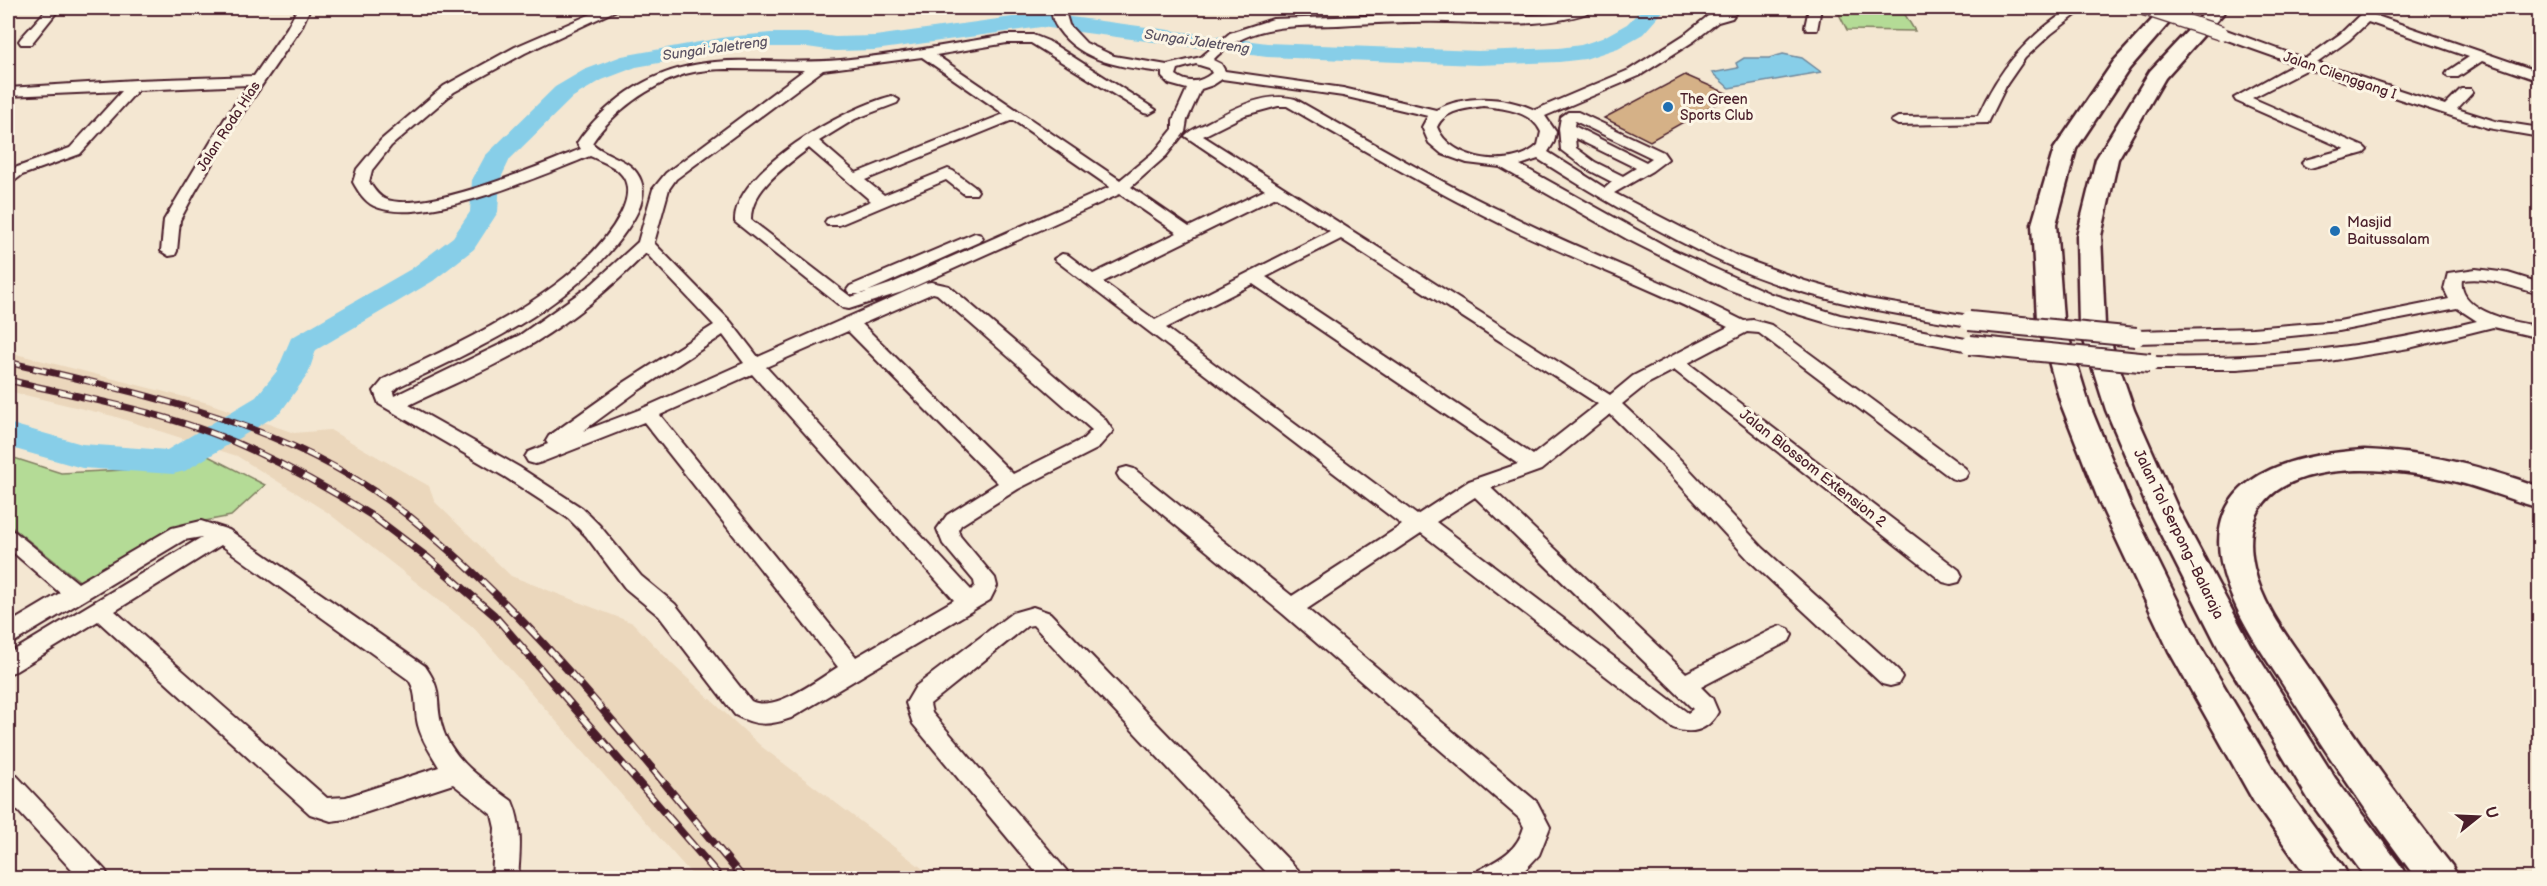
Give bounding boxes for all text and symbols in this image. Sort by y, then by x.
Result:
water label: Sungai Jaletreng [1143,26,1251,57]
water label: Sungai Jaletreng [661,33,769,64]
street label: Jalan Cilenggang I [2281,48,2399,103]
street label: Jalan Roda Hias [193,78,264,174]
place label: The Green Sports Club [1680,91,1753,124]
marker: The Green Sports Club [1661,100,1675,114]
place label: Masjid Baitussalam [2347,213,2430,249]
marker: Masjid Baitussalam [2328,224,2342,238]
street label: Jalan Blossom Extension 2 [1735,405,1890,532]
street label: Jalan Tol Serpong–Balaraja [2129,446,2228,622]
north arrow [2448,787,2508,847]
text: U [2480,804,2502,821]

